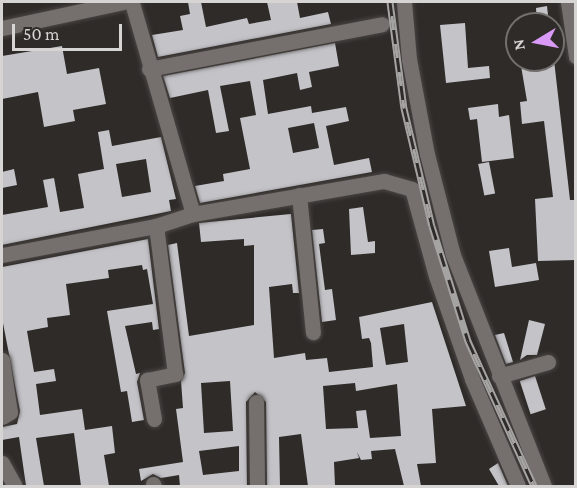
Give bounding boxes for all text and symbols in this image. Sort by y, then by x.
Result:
scale bar [15,12,124,50]
north arrow [505,12,565,72]
text: 50 m [23,24,60,44]
text: N [509,38,528,52]

